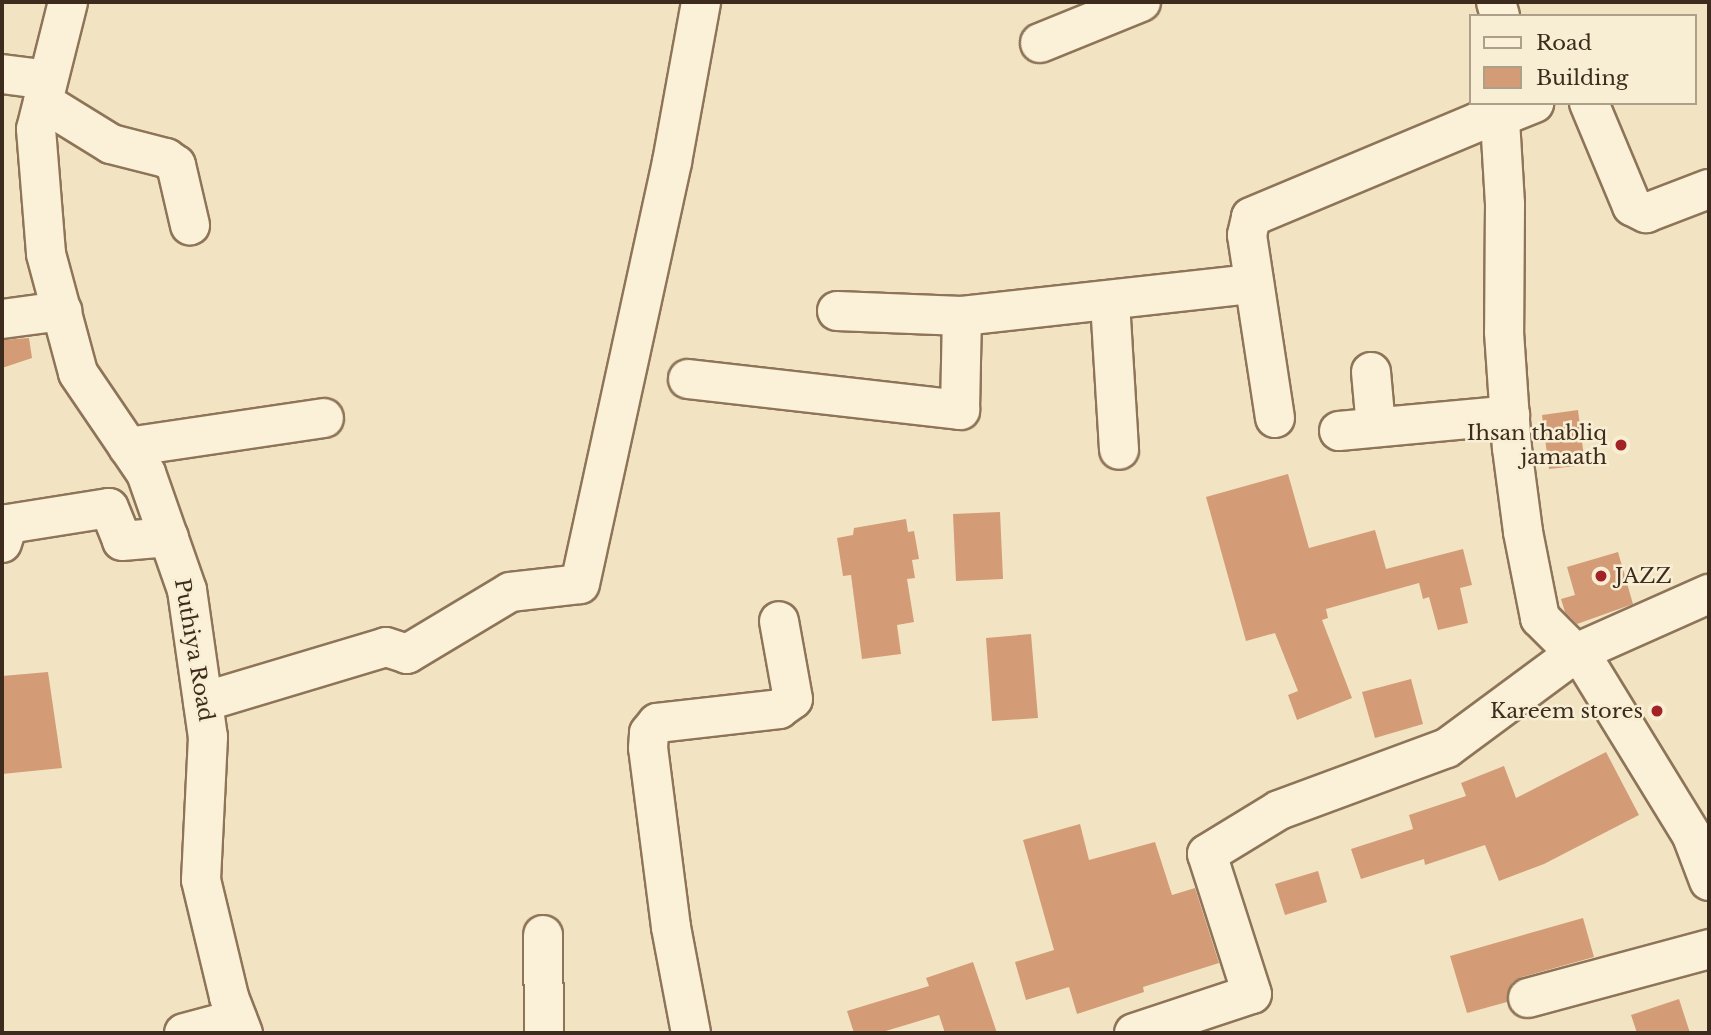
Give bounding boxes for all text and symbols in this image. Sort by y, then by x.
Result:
legend [1470,14,1697,105]
text: Road [1536,30,1592,56]
text: Building [1536,65,1628,91]
place label: Ihsan thabliq jamaath [1467,420,1607,470]
marker: Ihsan thabliq jamaath [1613,437,1629,453]
place label: JAZZ [1615,563,1672,589]
marker: JAZZ [1593,568,1609,584]
street label: Puthiya Road [169,577,219,723]
place label: Kareem stores [1490,698,1643,724]
marker: Kareem stores [1649,703,1665,719]

